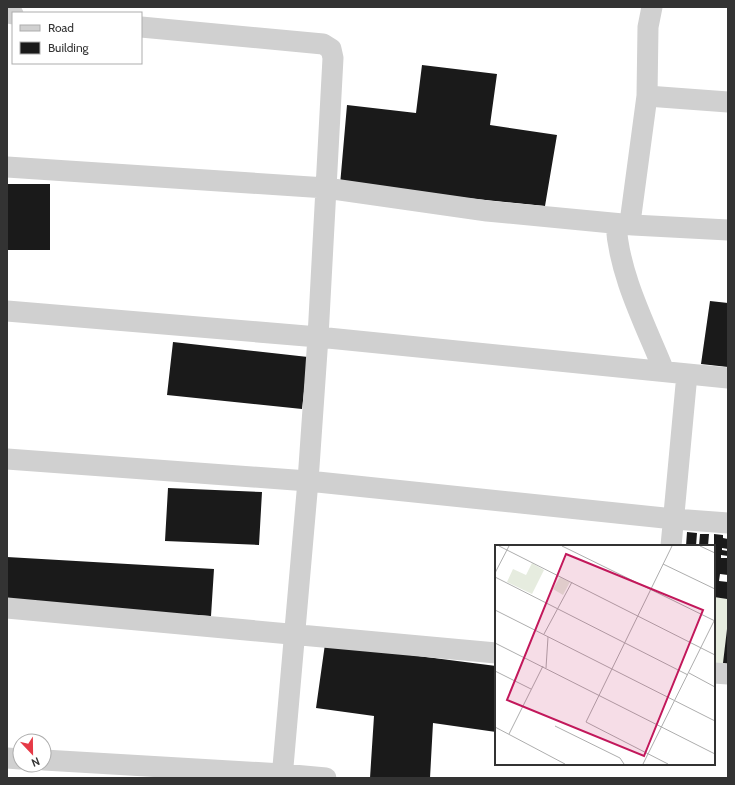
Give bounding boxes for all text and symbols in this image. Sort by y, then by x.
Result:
legend [12,12,142,64]
text: Road [48,20,74,35]
text: Building [48,40,90,55]
inset map [495,545,715,765]
north arrow [12,733,52,773]
text: N [30,754,42,770]

